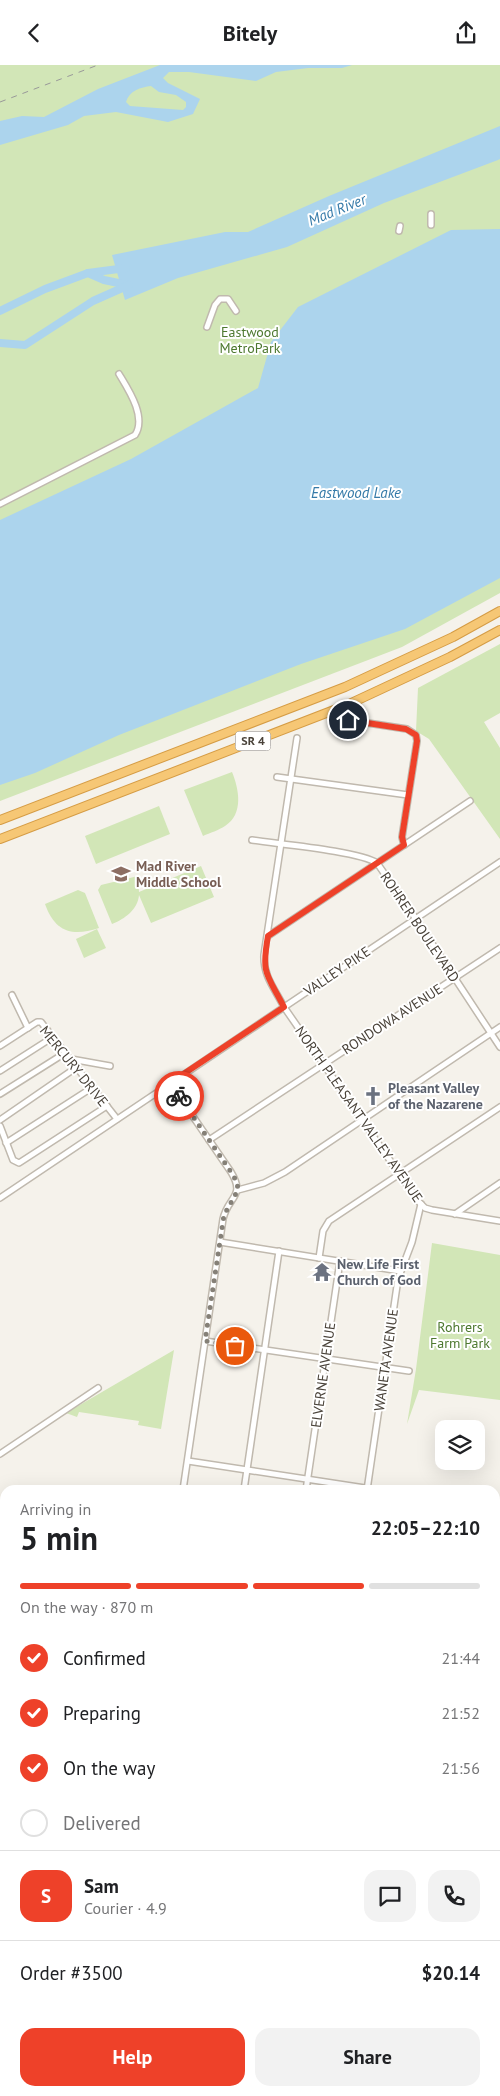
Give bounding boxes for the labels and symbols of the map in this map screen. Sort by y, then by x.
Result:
water label: Mad River [305,189,370,230]
park label: Eastwood MetroPark [220,323,281,357]
water label: Eastwood Lake [311,483,401,502]
pin [327,699,369,741]
road number: SR 4 [236,731,270,751]
place label: Mad River Middle School [136,857,222,891]
school or university icon: Mad River Middle School [110,863,132,885]
street label: ROHRER BOULEVARD [376,868,464,986]
street label: VALLEY PIKE [299,942,374,1000]
street label: RONDOWA AVENUE [338,980,446,1058]
street label: MERCURY DRIVE [36,1022,112,1110]
street label: NORTH PLEASANT VALLEY AVENUE [291,1022,427,1206]
courier [154,1071,204,1121]
place label: Pleasant Valley of the Nazarene [388,1079,483,1113]
church icon: Pleasant Valley of the Nazarene [362,1085,384,1107]
place label: New Life First Church of God [337,1255,421,1289]
temple icon: New Life First Church of God [311,1261,333,1283]
street label: WANETA AVENUE [370,1308,402,1412]
park label: Rohrers Farm Park [430,1318,490,1352]
street label: ELVERNE AVENUE [307,1321,339,1429]
pin [214,1325,256,1367]

